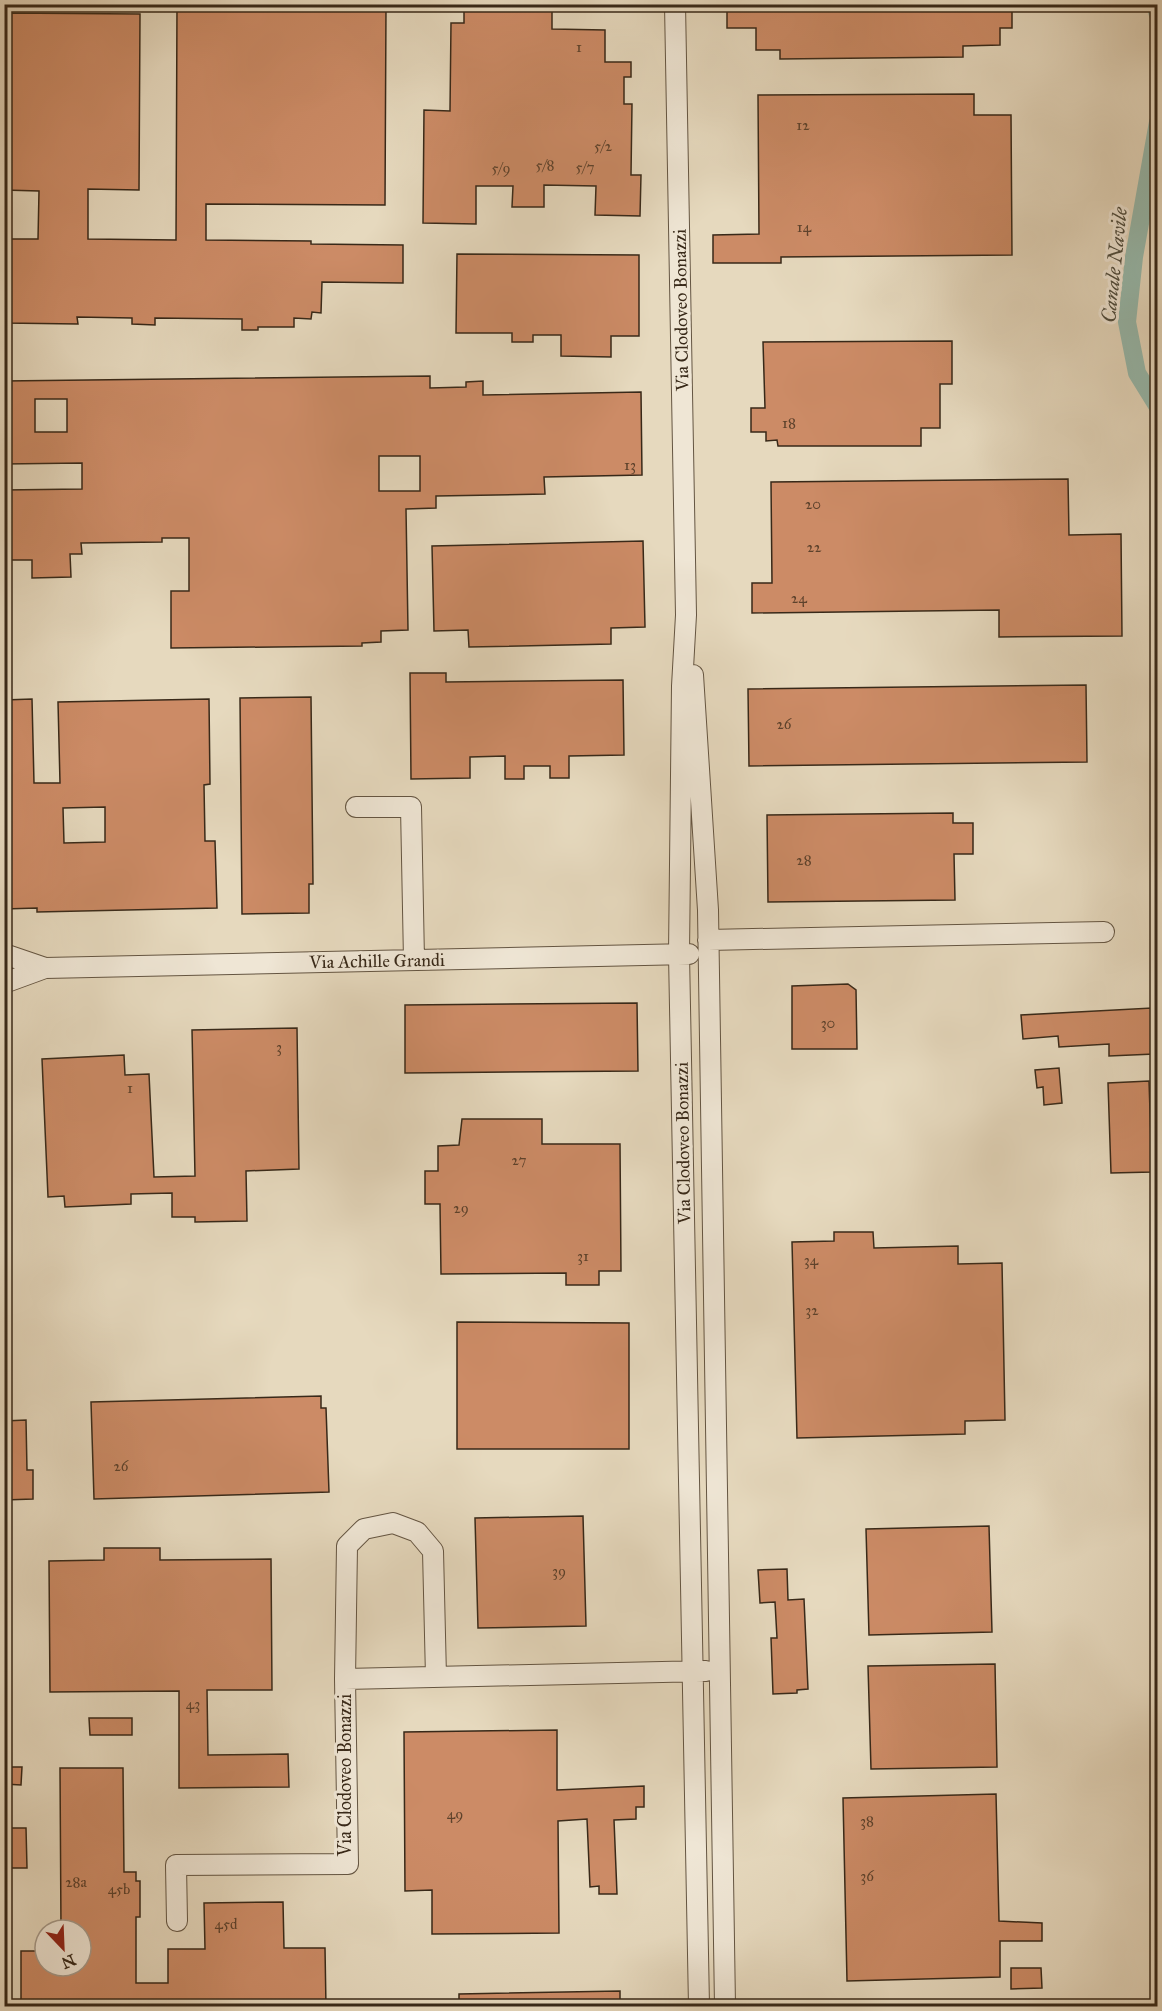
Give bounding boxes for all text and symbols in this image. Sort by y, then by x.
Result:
house number: 1 [576,38,582,56]
house number: 12 [796,116,810,134]
house number: 5/2 [594,137,613,155]
house number: 5/8 [536,156,554,174]
house number: 5/7 [576,158,594,176]
house number: 5/9 [492,159,510,177]
water label: Canale Navile [1096,206,1132,324]
house number: 14 [797,218,812,236]
street label: Via Clodoveo Bonazzi [669,229,693,392]
house number: 18 [782,414,796,432]
house number: 13 [624,456,636,474]
house number: 20 [805,495,821,513]
house number: 22 [807,538,822,556]
house number: 24 [791,589,808,607]
house number: 26 [776,715,793,733]
house number: 28 [796,851,812,869]
street label: Via Achille Grandi [308,949,445,973]
house number: 30 [821,1014,835,1032]
house number: 3 [276,1038,282,1056]
street label: Via Clodoveo Bonazzi [671,1062,695,1225]
house number: 1 [127,1079,133,1097]
house number: 27 [512,1151,527,1169]
house number: 29 [453,1199,469,1217]
house number: 31 [577,1247,589,1265]
house number: 34 [804,1251,819,1269]
house number: 32 [805,1301,819,1319]
house number: 26 [113,1457,130,1475]
house number: 39 [552,1562,566,1580]
street label: Via Clodoveo Bonazzi [334,1694,356,1857]
house number: 43 [186,1695,200,1713]
house number: 49 [447,1805,463,1823]
house number: 38 [860,1812,874,1830]
house number: 36 [860,1867,875,1885]
house number: 28a [65,1873,88,1891]
house number: 45b [108,1880,130,1898]
house number: 45d [215,1915,238,1933]
north arrow [33,1918,93,1978]
text: N [58,1950,79,1973]

